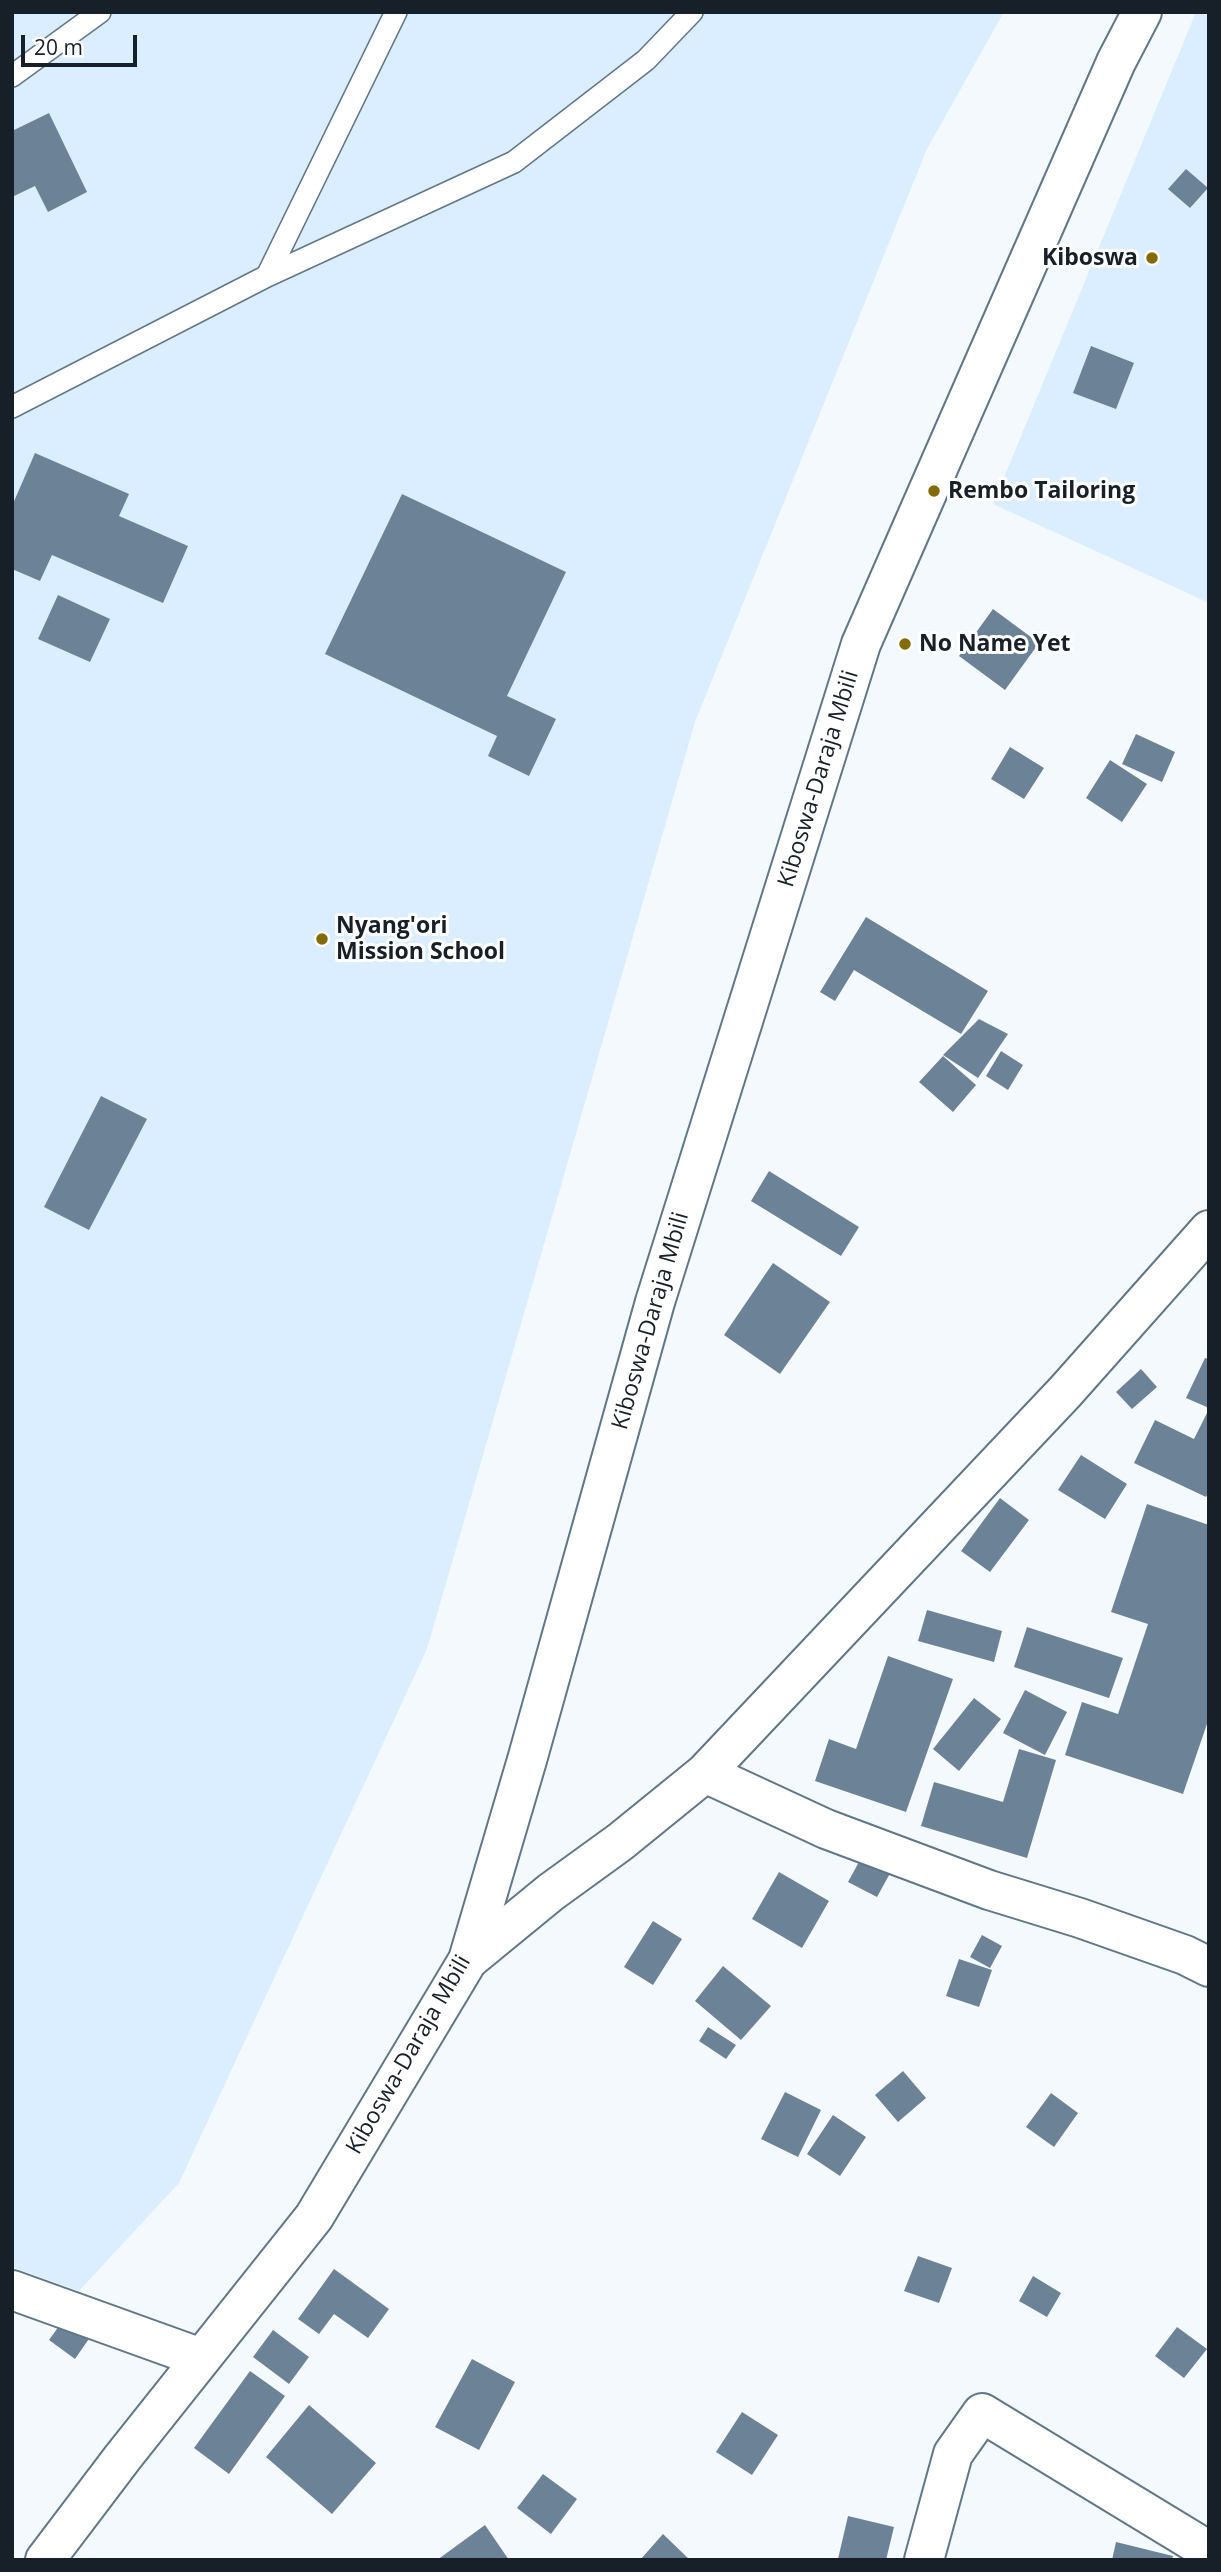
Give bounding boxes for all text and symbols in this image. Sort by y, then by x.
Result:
scale bar [24,21,140,65]
text: 20 m [34,33,83,61]
place label: Kiboswa [1042,244,1138,272]
marker: Kiboswa [1144,250,1160,266]
place label: Rembo Tailoring [948,477,1135,505]
marker: Rembo Tailoring [926,483,942,499]
place label: No Name Yet [919,630,1071,658]
marker: No Name Yet [897,636,913,652]
street label: Kiboswa-Daraja Mbili [773,667,865,891]
place label: Nyang'ori Mission School [336,912,505,966]
marker: Nyang'ori Mission School [314,931,330,947]
street label: Kiboswa-Daraja Mbili [607,1209,695,1433]
street label: Kiboswa-Daraja Mbili [341,1951,477,2159]

